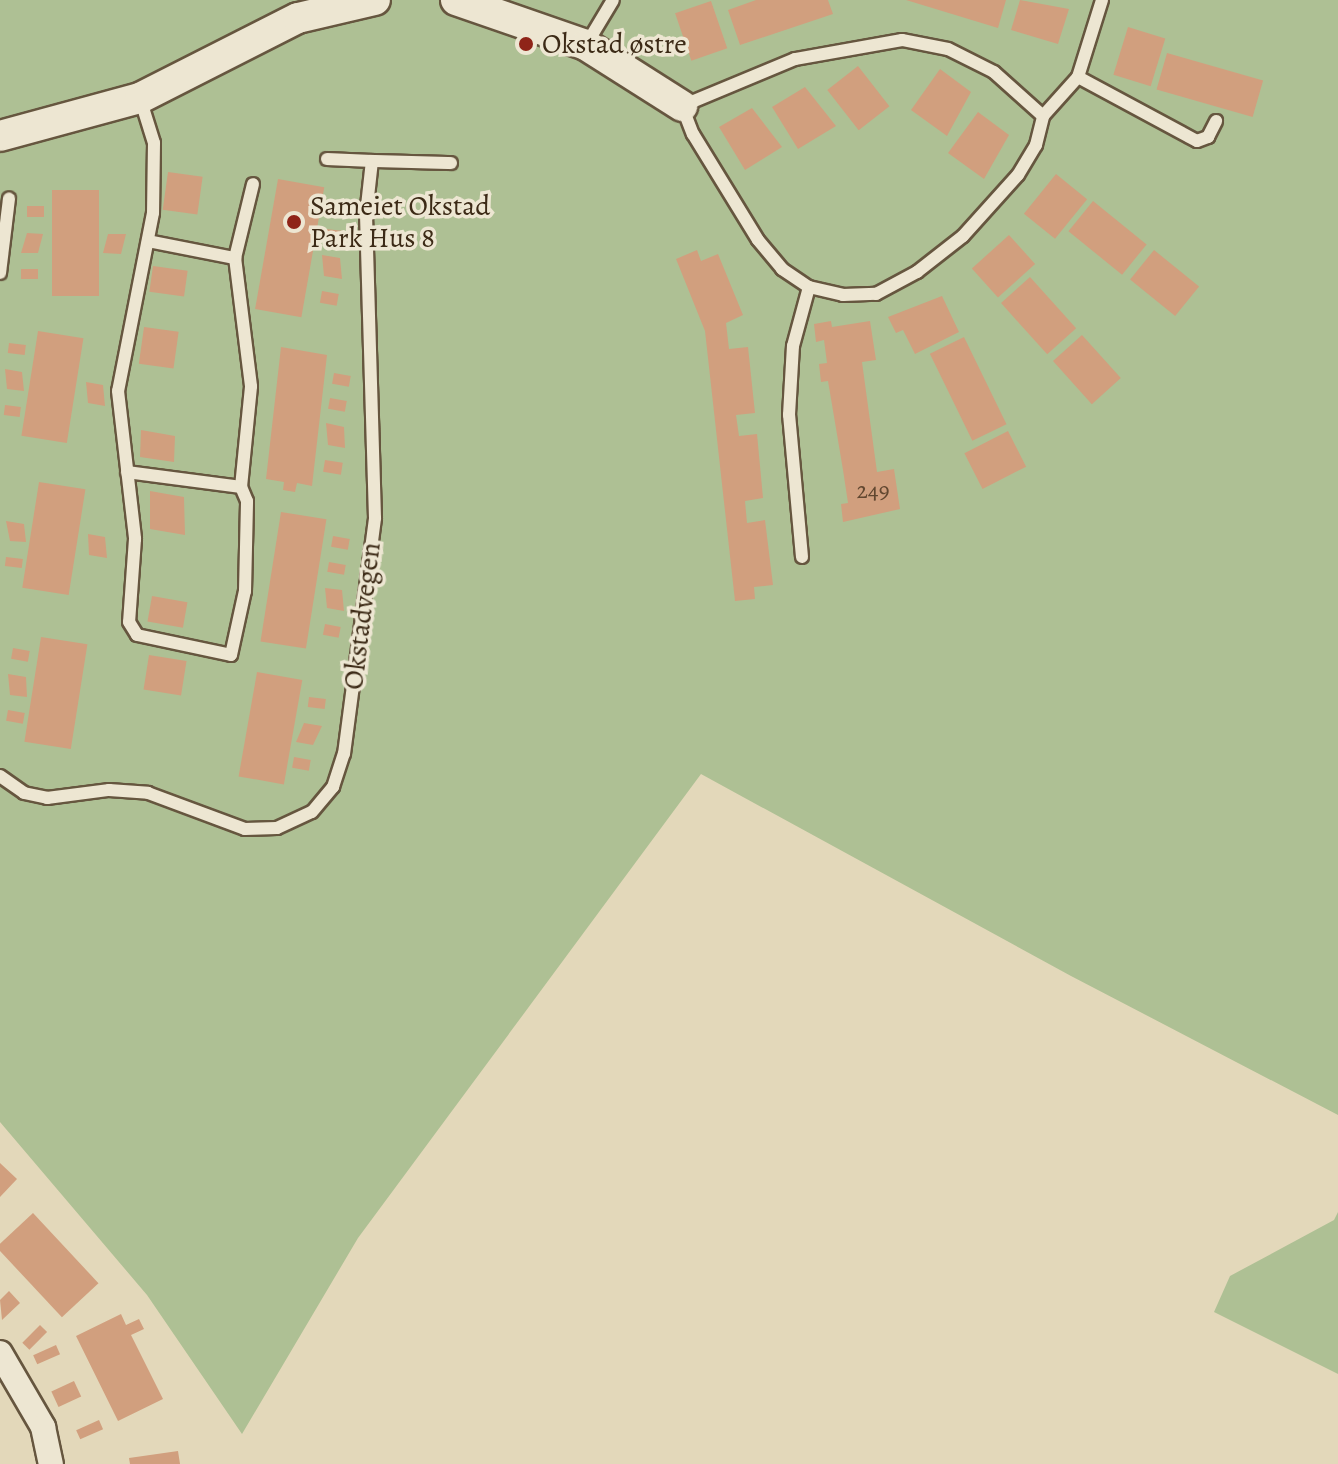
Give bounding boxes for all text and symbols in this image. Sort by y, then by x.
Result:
place label: Okstad østre [542,27,687,61]
marker: Okstad østre [517,35,535,53]
place label: Sameiet Okstad Park Hus 8 [310,189,490,255]
marker: Sameiet Okstad Park Hus 8 [285,213,303,231]
house number: 249 [856,477,890,505]
street label: Okstadvegen [336,540,388,692]

